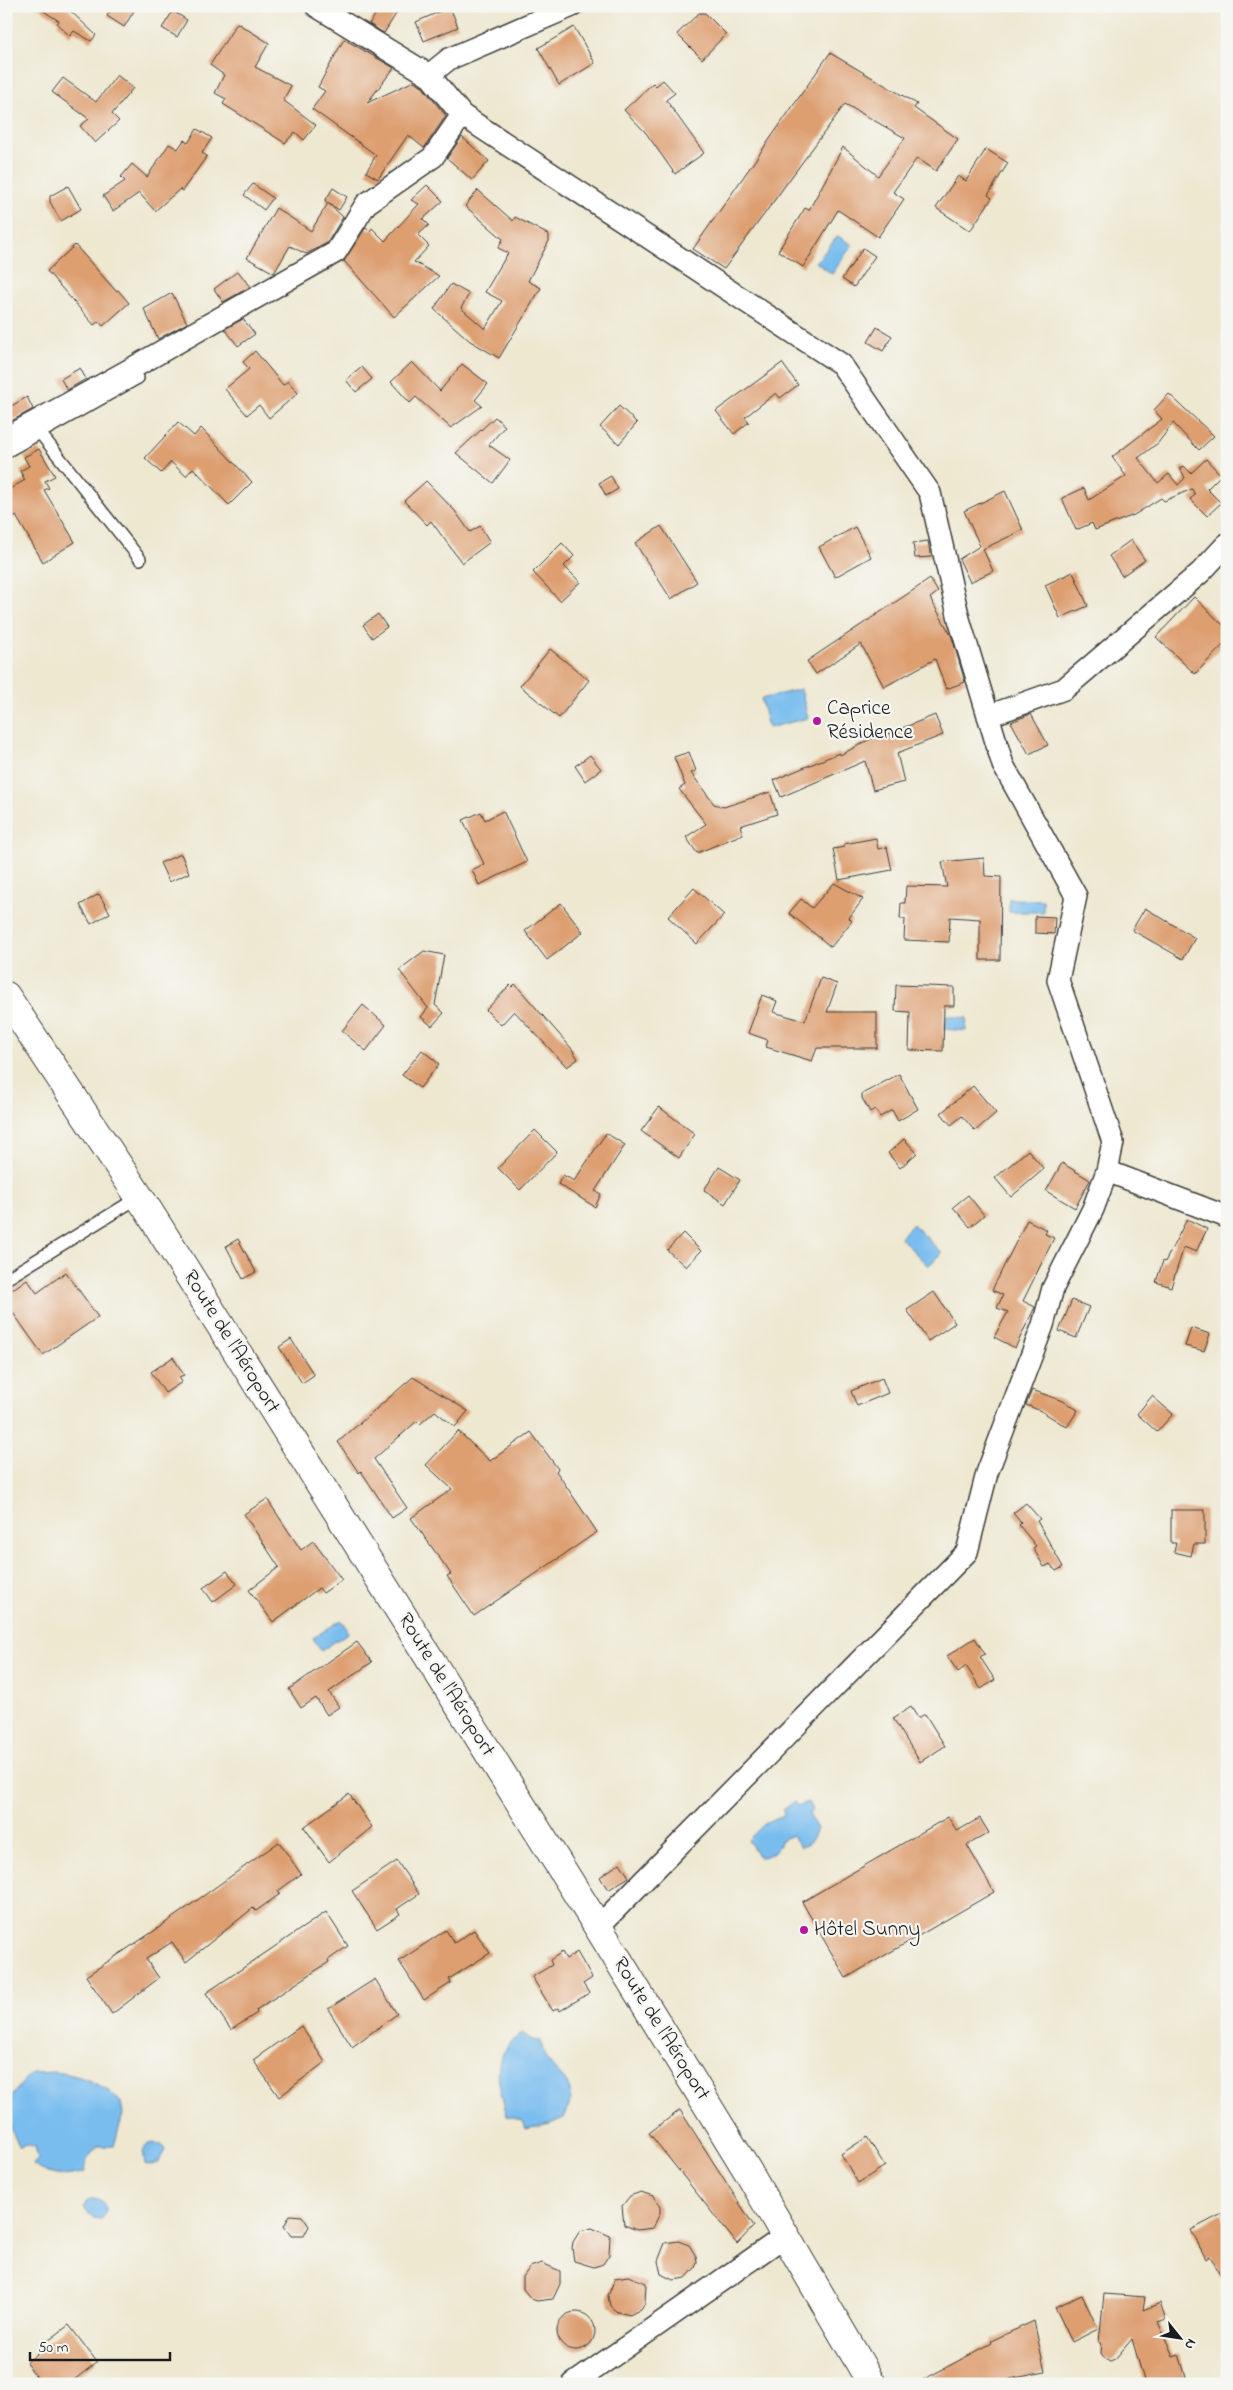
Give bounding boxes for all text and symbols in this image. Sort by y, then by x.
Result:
place label: Caprice Résidence [827,694,913,748]
marker: Caprice Résidence [811,715,823,727]
street label: Route de l'Aéroport [175,1264,287,1420]
street label: Route de l'Aéroport [390,1607,502,1763]
place label: Hôtel Sunny [814,1915,920,1947]
marker: Hôtel Sunny [798,1924,810,1936]
street label: Route de l'Aéroport [605,1951,717,2107]
north arrow [1156,2312,1206,2362]
scale bar [30,2330,170,2362]
text: N [1179,2334,1201,2353]
text: 50 m [38,2337,69,2359]

